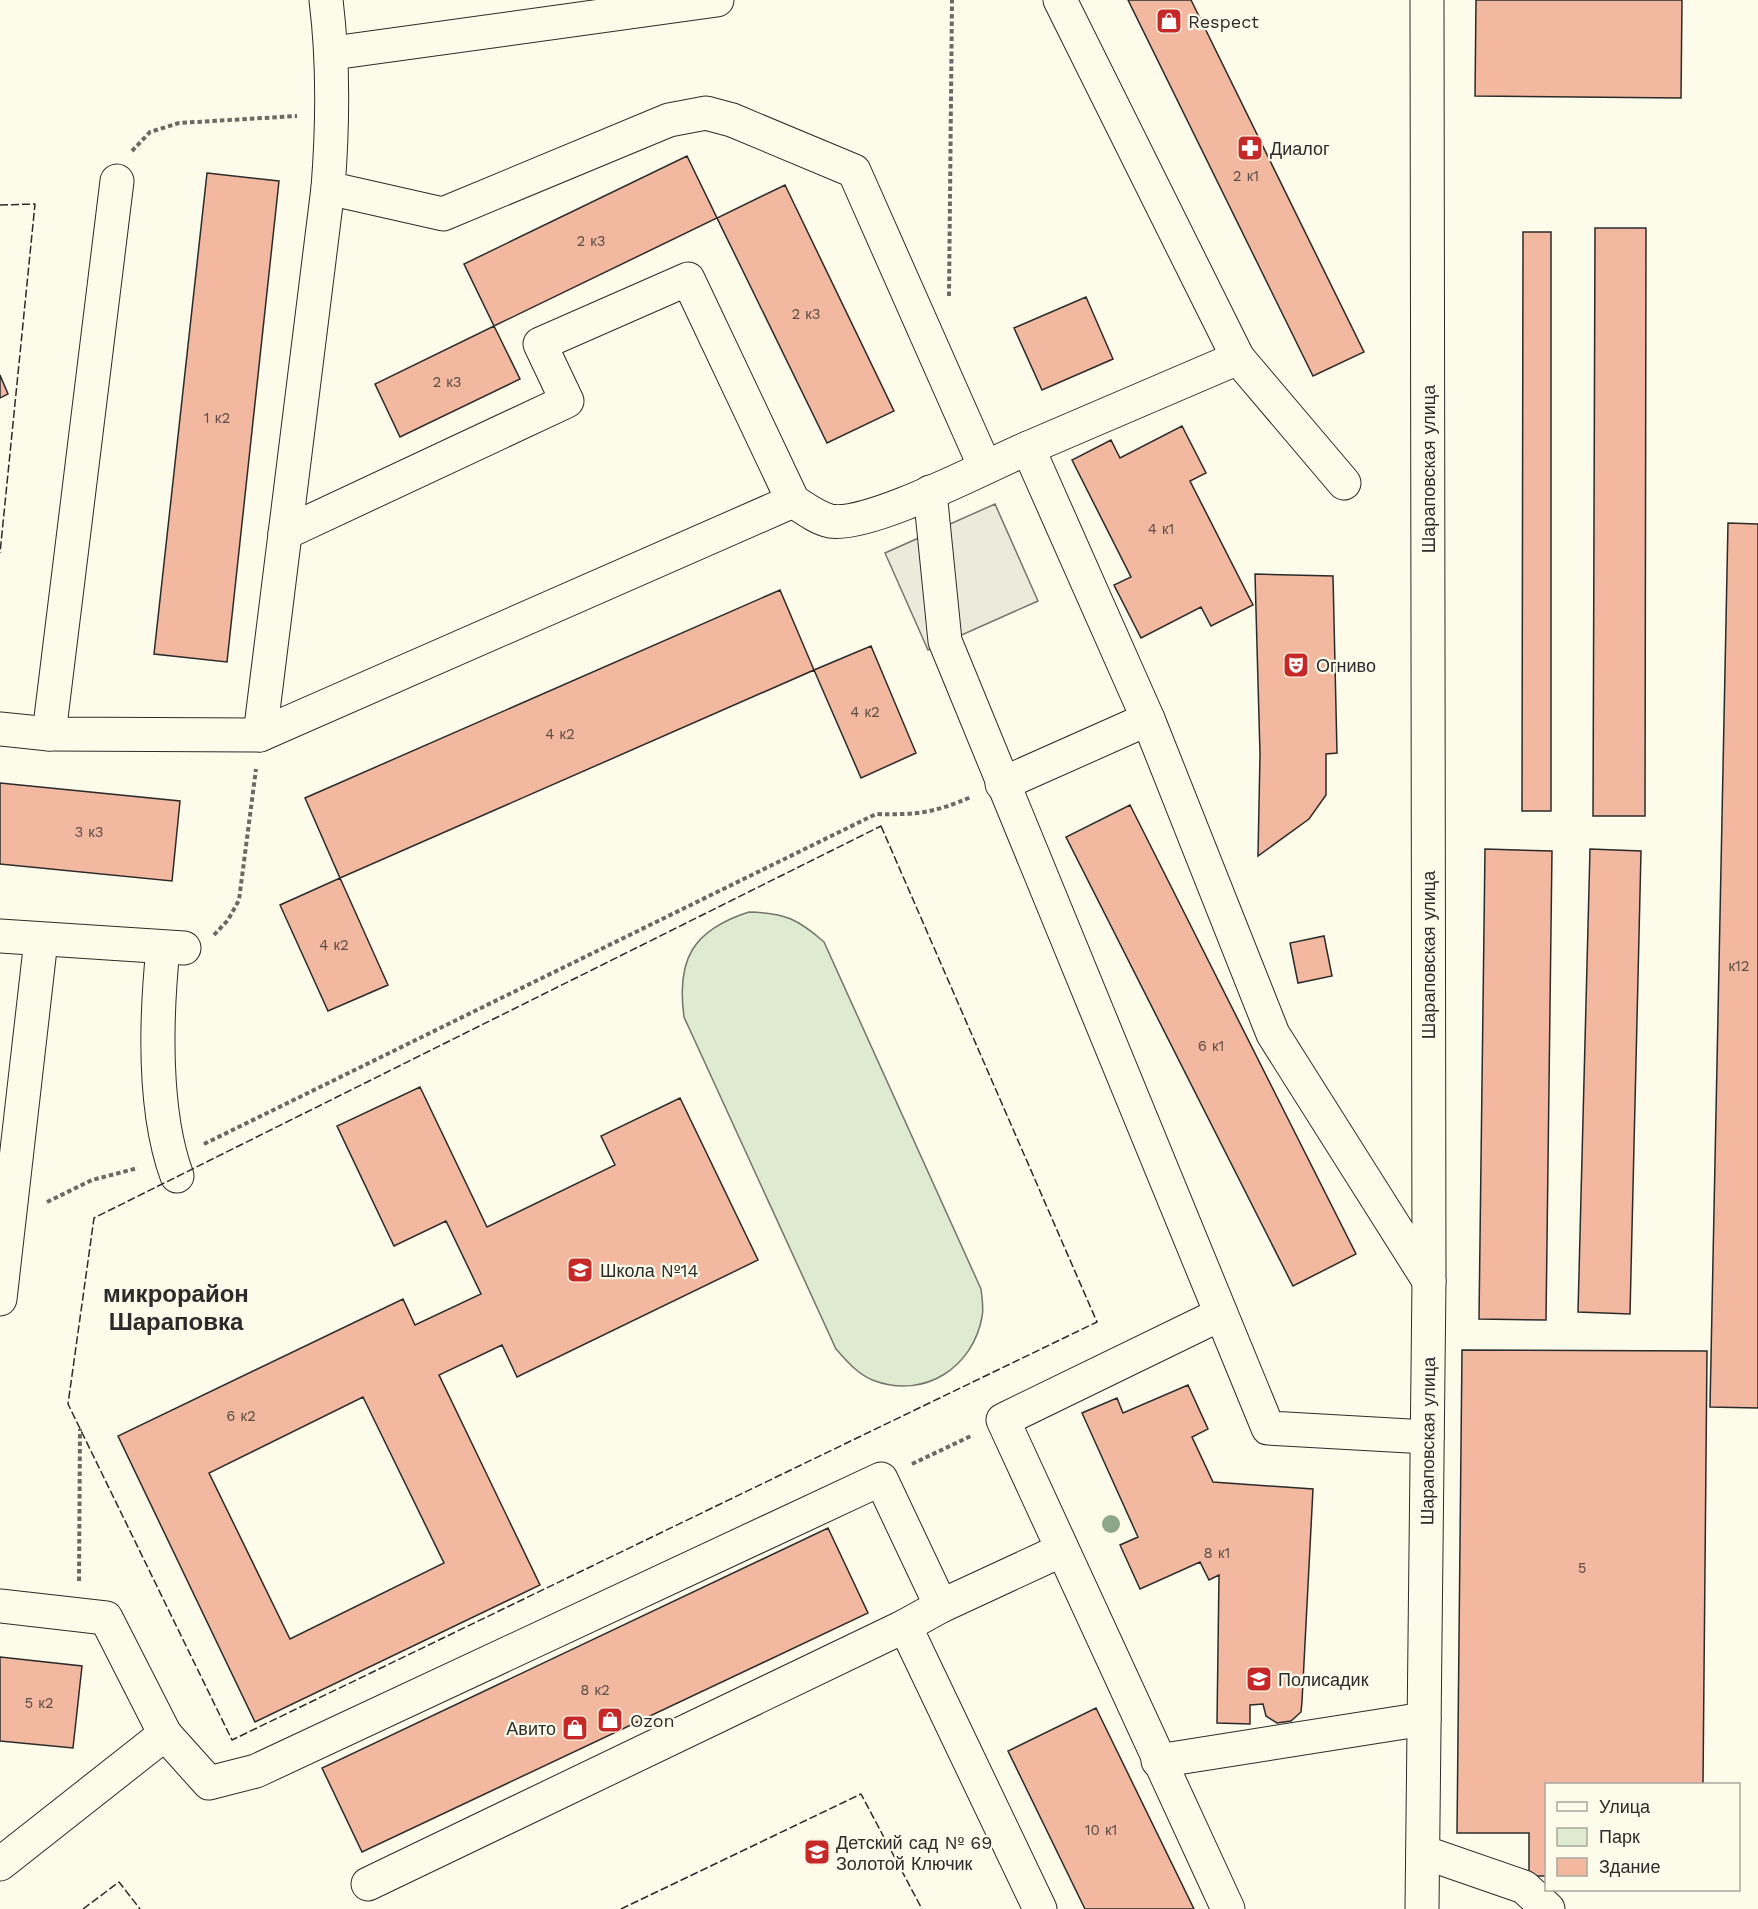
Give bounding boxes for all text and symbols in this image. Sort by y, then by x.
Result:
shop icon: Respect [1154,6,1184,36]
place label: Respect [1188,11,1259,32]
pharmacy icon: Диалог [1235,133,1265,163]
place label: Диалог [1270,138,1330,159]
house number: 2 к1 [1233,167,1259,185]
house number: 2 к3 [576,232,606,250]
house number: 2 к3 [791,305,821,323]
house number: 2 к3 [432,373,462,391]
street label: Шараповская улица [1418,384,1439,553]
house number: 1 к2 [204,409,230,427]
house number: 4 к1 [1148,520,1174,538]
theatre icon: Огниво [1281,650,1311,680]
place label: Огниво [1316,655,1376,676]
house number: 4 к2 [850,703,880,721]
house number: 4 к2 [545,725,575,743]
house number: 3 к3 [74,823,104,841]
street label: Шараповская улица [1418,870,1439,1039]
house number: 4 к2 [319,936,349,954]
house number: к12 [1728,957,1750,975]
house number: 6 к1 [1198,1037,1224,1055]
school or university icon: Школа №14 [565,1255,595,1285]
place label: Школа №14 [600,1260,699,1281]
district label: микрорайон Шараповка [103,1280,249,1336]
street label: Шараповская улица [1416,1356,1439,1525]
house number: 6 к2 [226,1407,256,1425]
house number: 8 к1 [1204,1544,1230,1562]
house number: 5 [1578,1559,1586,1577]
school or university icon: Полисадик [1244,1664,1274,1694]
place label: Полисадик [1278,1669,1369,1690]
house number: 8 к2 [580,1681,610,1699]
house number: 5 к2 [24,1694,54,1712]
shop icon: Ozon [595,1705,625,1735]
place label: Ozon [630,1710,675,1731]
shop icon: Авито [560,1713,590,1743]
place label: Авито [506,1718,556,1739]
legend [1545,1783,1740,1891]
text: Улица [1599,1796,1651,1817]
house number: 10 к1 [1085,1821,1117,1839]
text: Парк [1599,1826,1640,1847]
place label: Детский сад № 69 Золотой Ключик [836,1832,992,1874]
school or university icon: Детский сад № 69 Золотой Ключик [802,1837,832,1867]
text: Здание [1599,1856,1660,1877]

